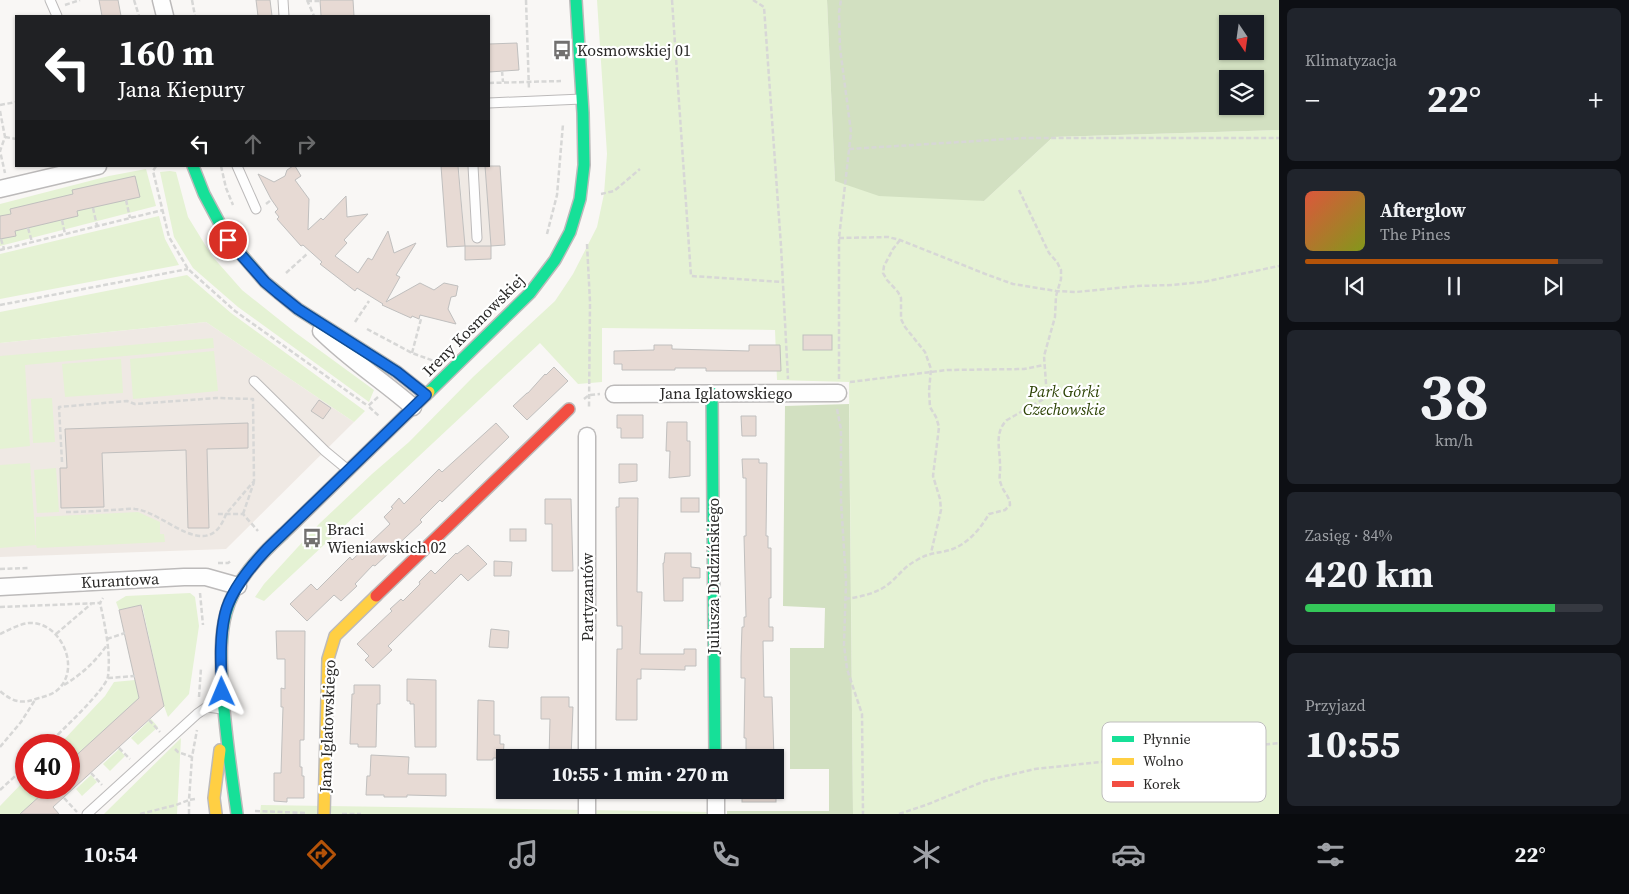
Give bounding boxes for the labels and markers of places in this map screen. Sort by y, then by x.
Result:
bus stop icon: Kosmowskiej 01 [551,39,573,61]
place label: Kosmowskiej 01 [577,39,691,61]
pin [207,219,249,261]
place label: Braci Wieniawskich 02 [327,518,447,558]
bus stop icon: Braci Wieniawskich 02 [301,527,323,549]

